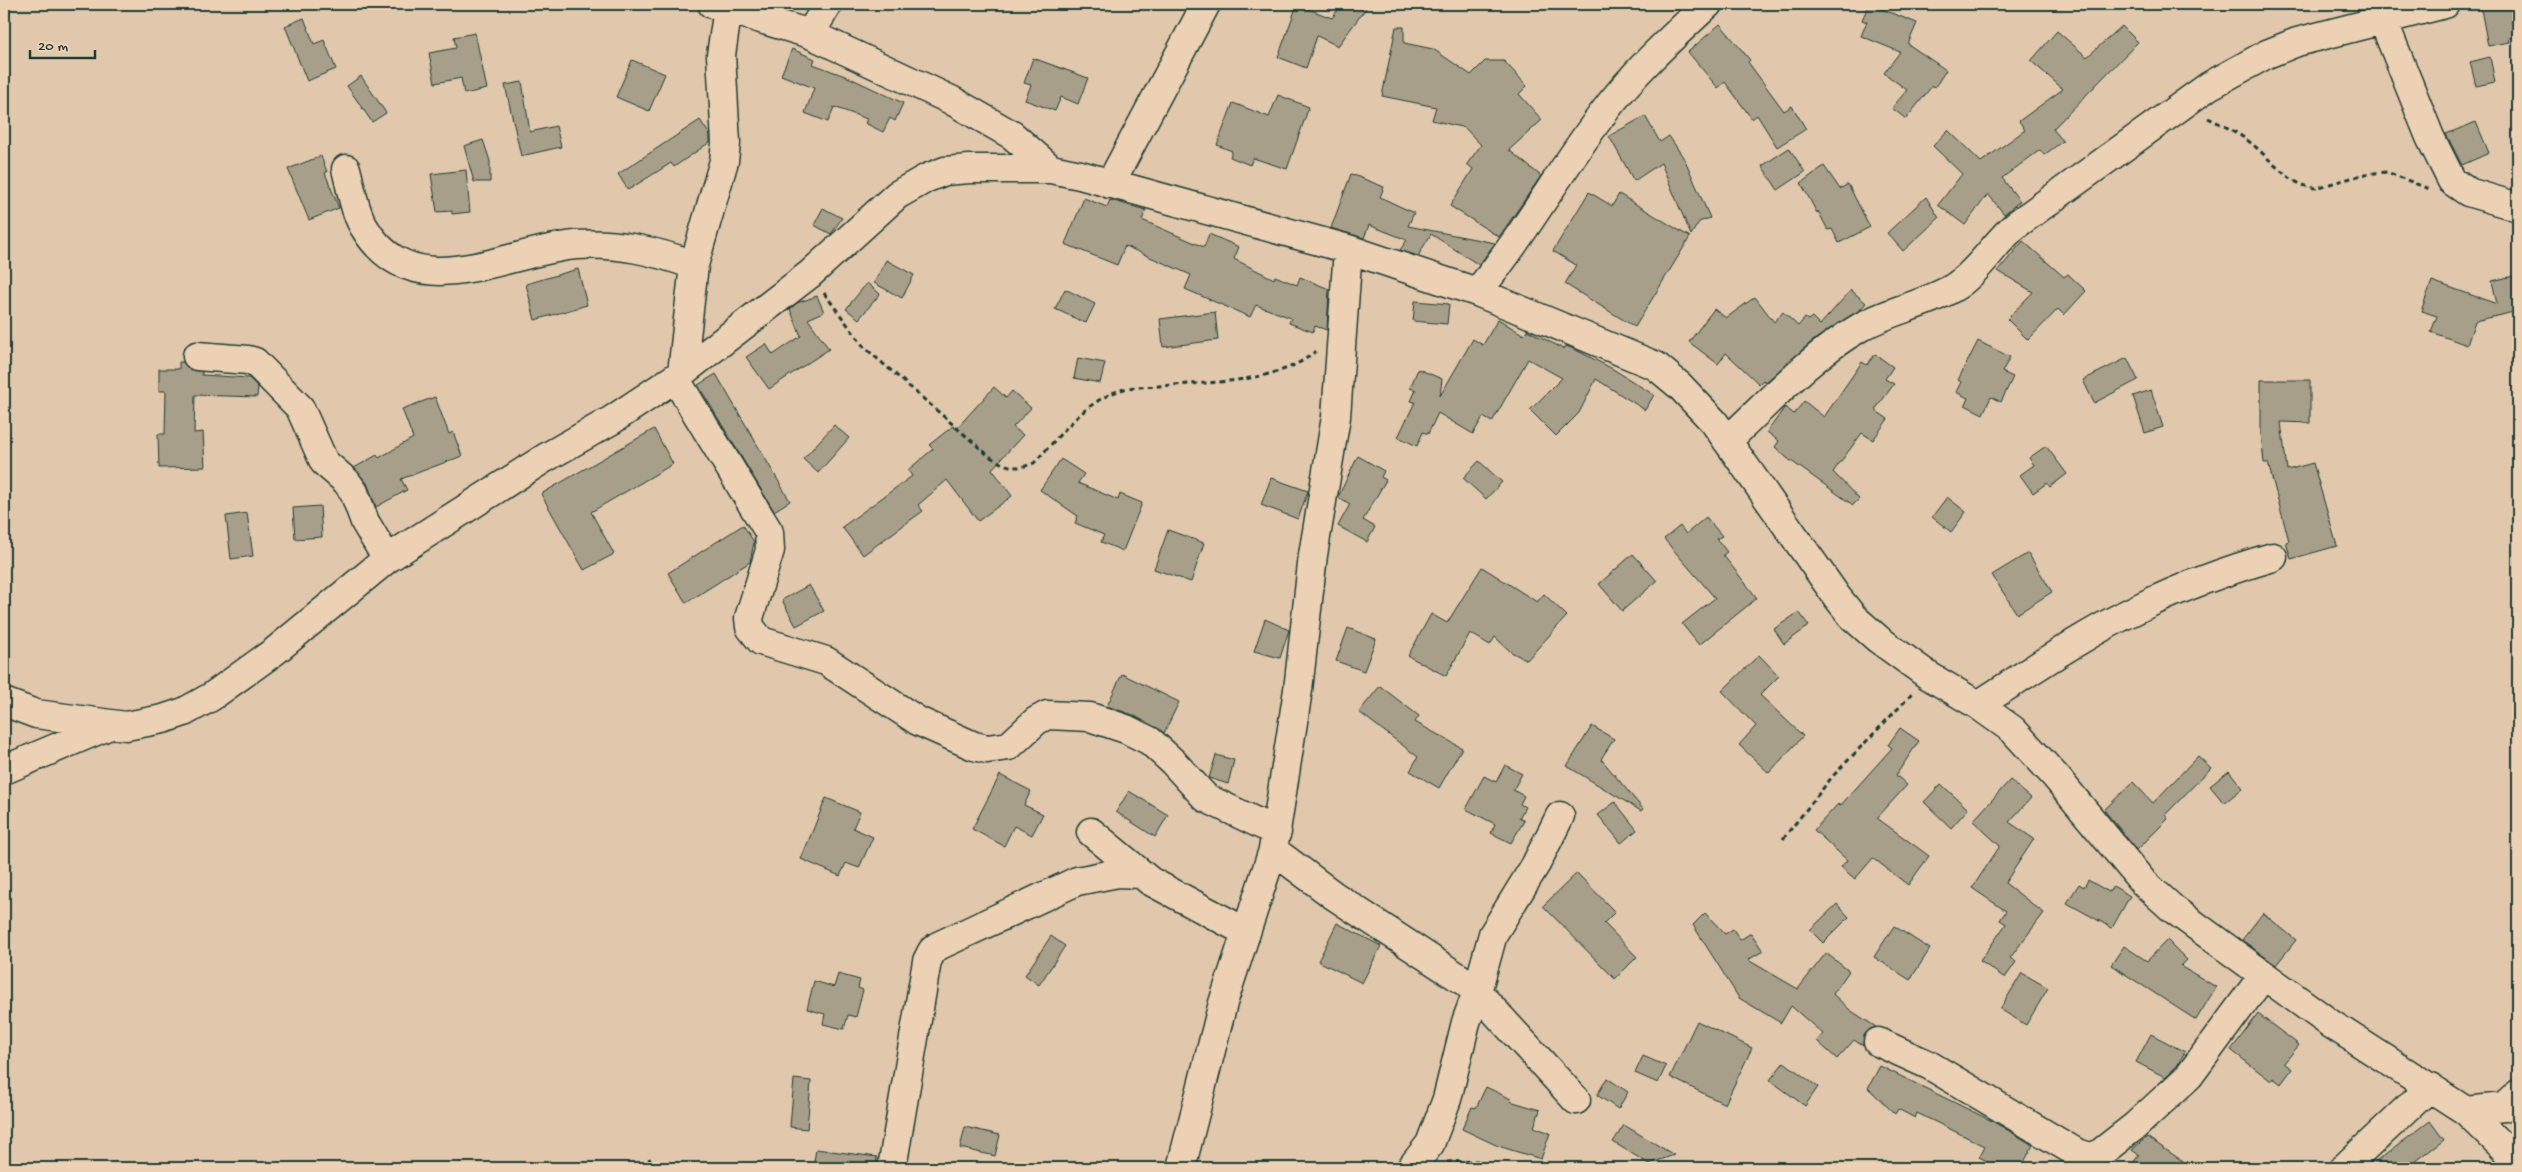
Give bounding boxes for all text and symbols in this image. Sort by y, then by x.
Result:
scale bar [30,28,95,60]
text: 20 m [38,38,68,56]

